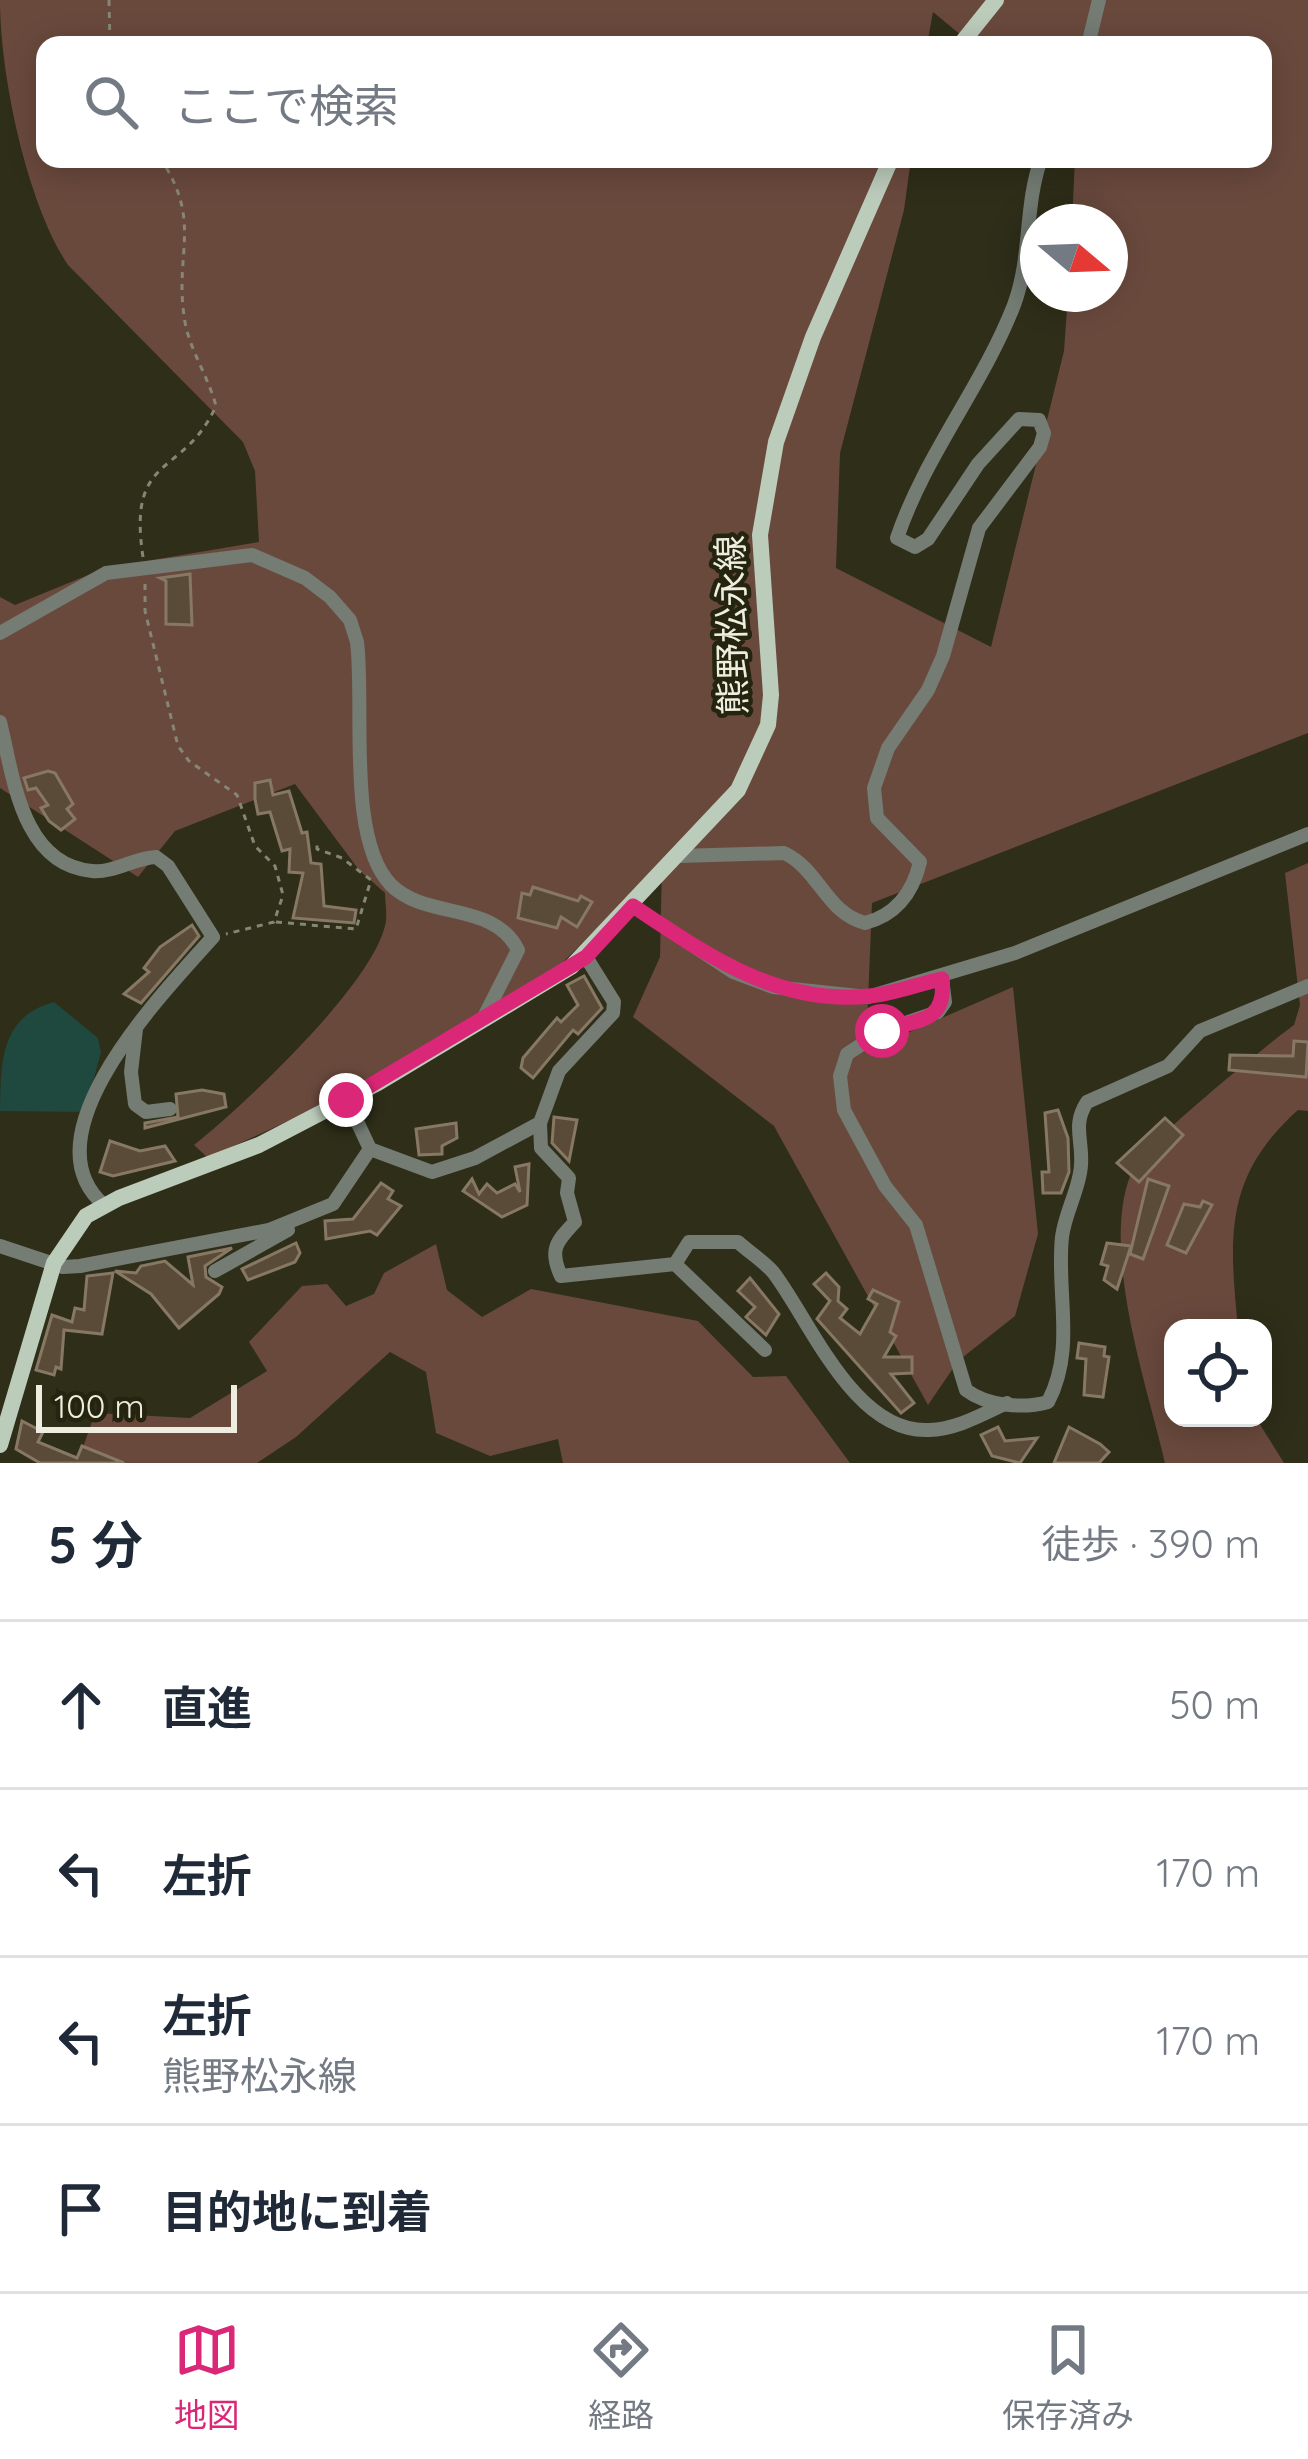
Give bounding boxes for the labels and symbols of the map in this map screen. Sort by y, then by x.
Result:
north arrow [1020,204,1128,312]
street label: 熊野松永線 [707,535,755,715]
route start [855,1004,909,1058]
route end [319,1073,373,1127]
scale bar [36,1379,237,1432]

